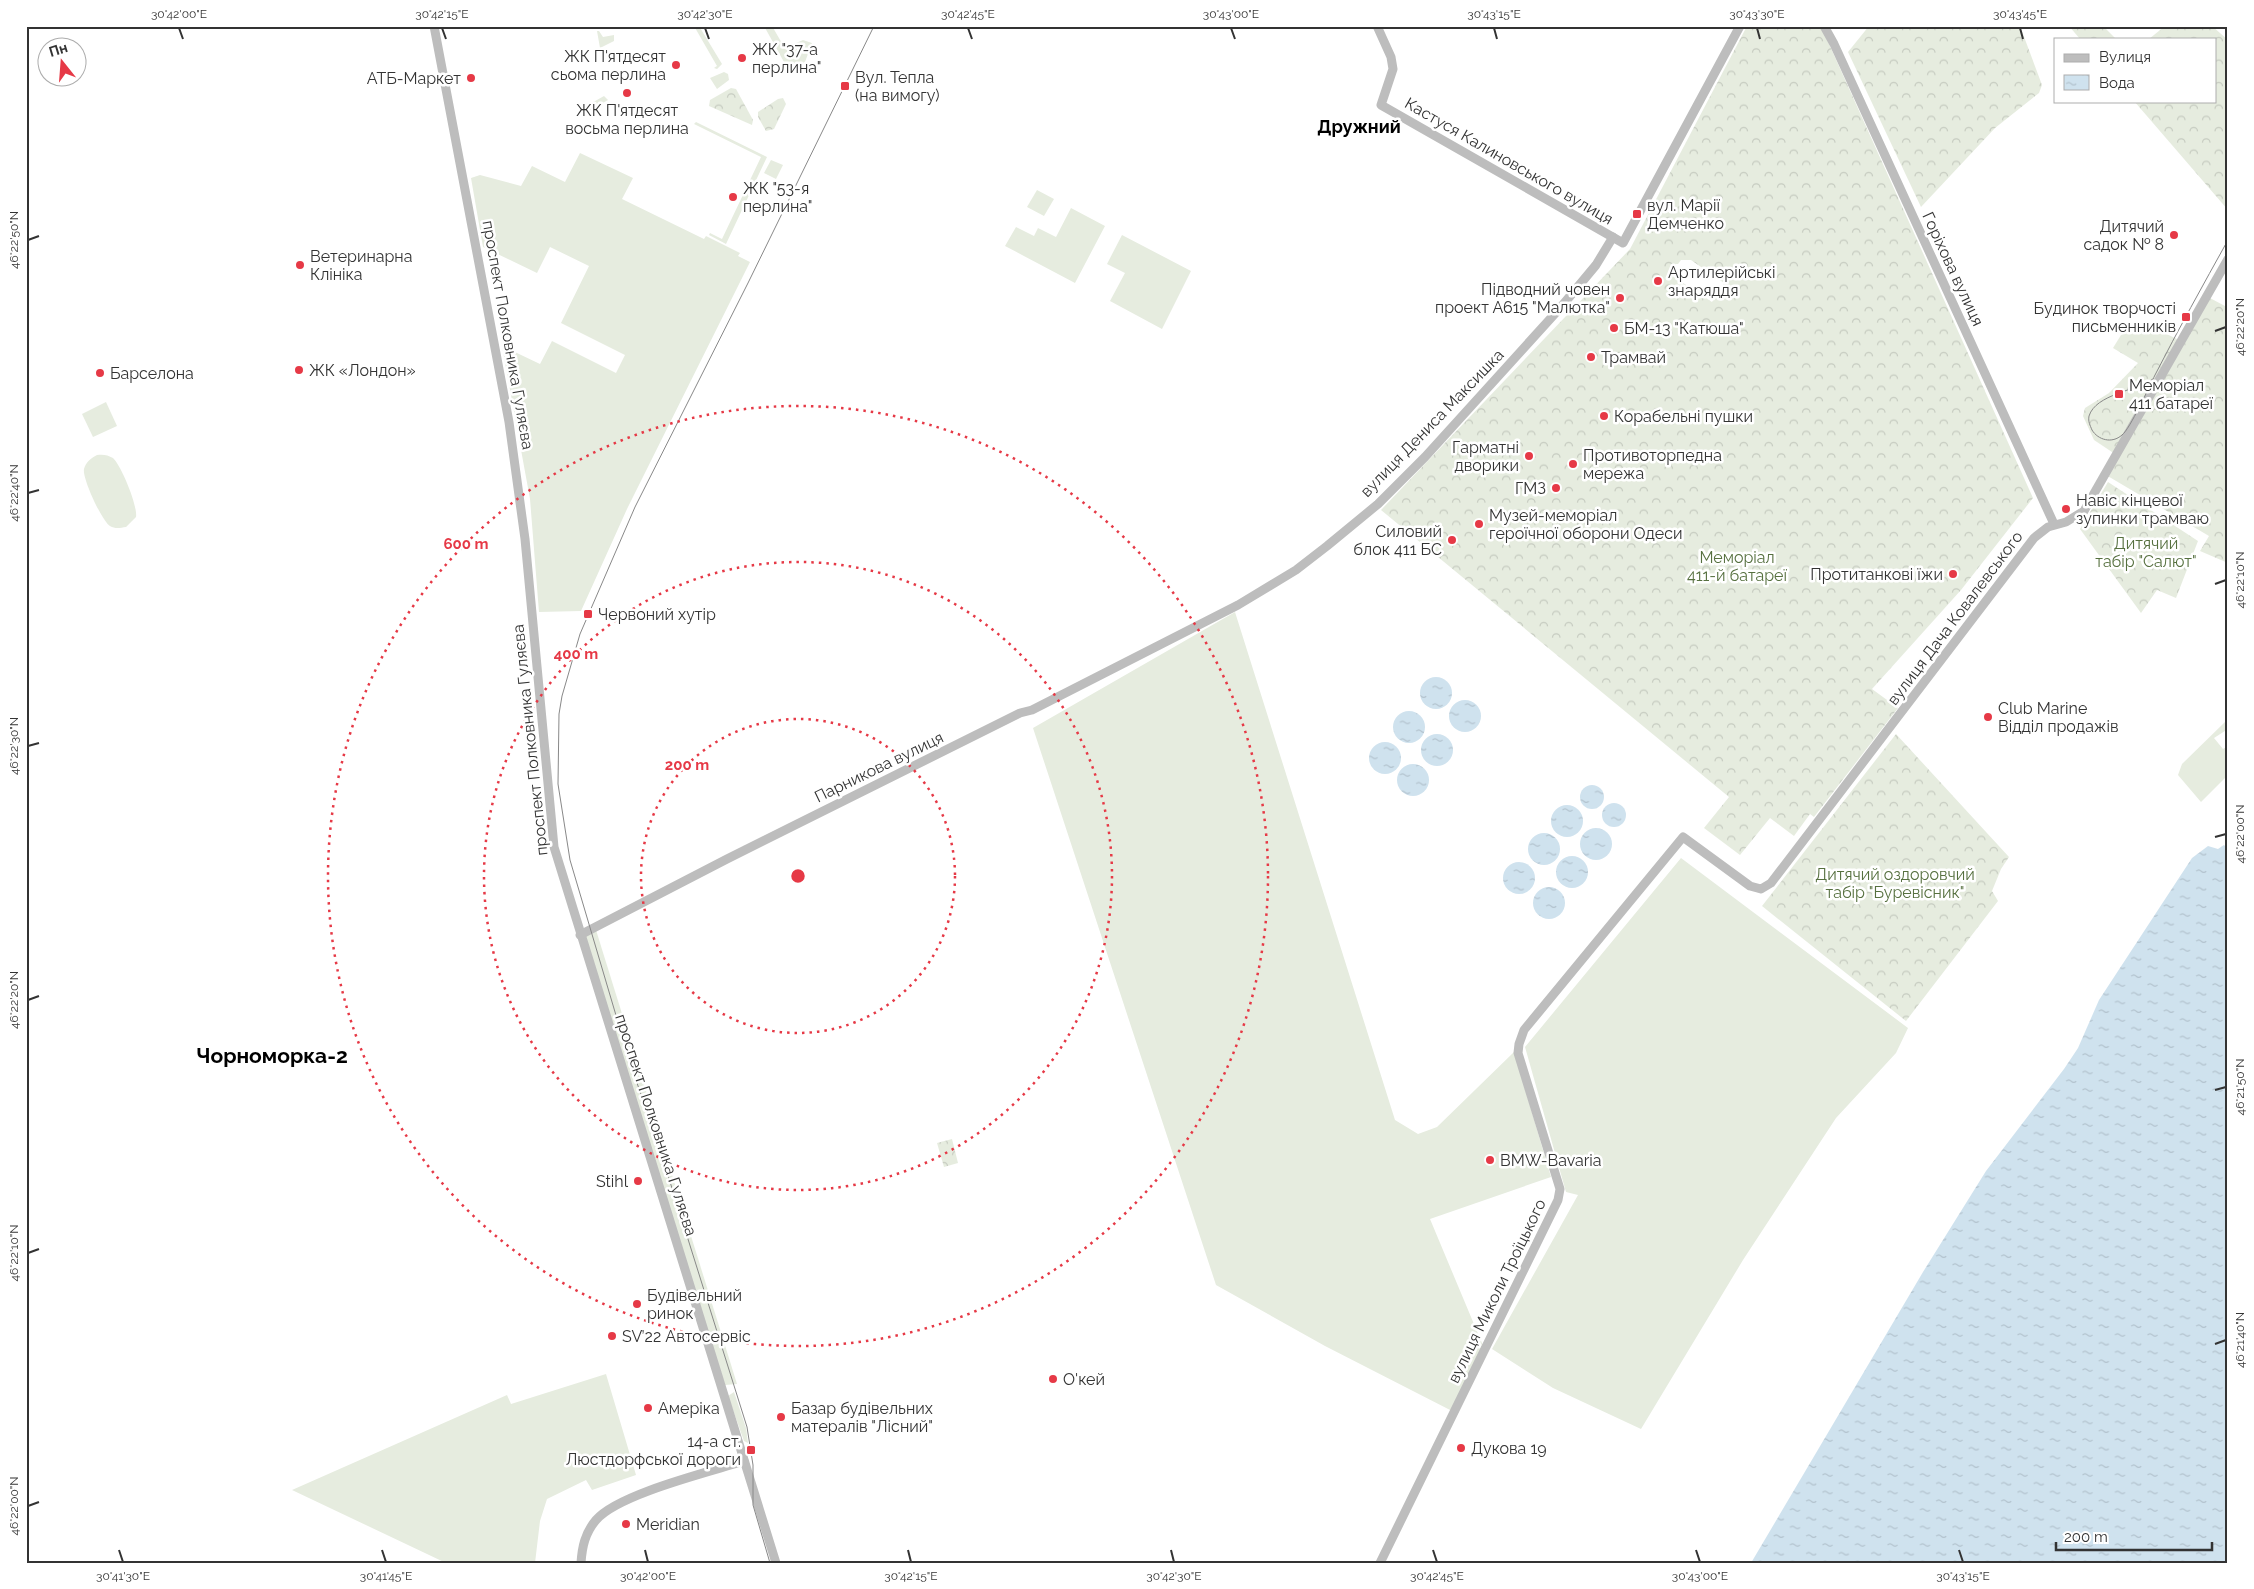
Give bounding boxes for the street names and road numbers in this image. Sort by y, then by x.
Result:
street label: Кастуся Калиновського вулиця [1402,93,1616,229]
street label: Горіхова вулиця [1918,209,1988,329]
street label: проспект Полковника Гуляєва [478,219,538,451]
street label: вулиця Дениса Максишка [1356,345,1508,501]
street label: вулиця Дача Ковалевського [1883,527,2027,709]
street label: проспект Полковника Гуляєва [508,624,552,856]
street label: Парникова вулиця [811,728,947,806]
street label: проспект Полковника Гуляєва [611,1012,701,1238]
street label: вулиця Миколи Троїцького [1444,1196,1550,1386]

